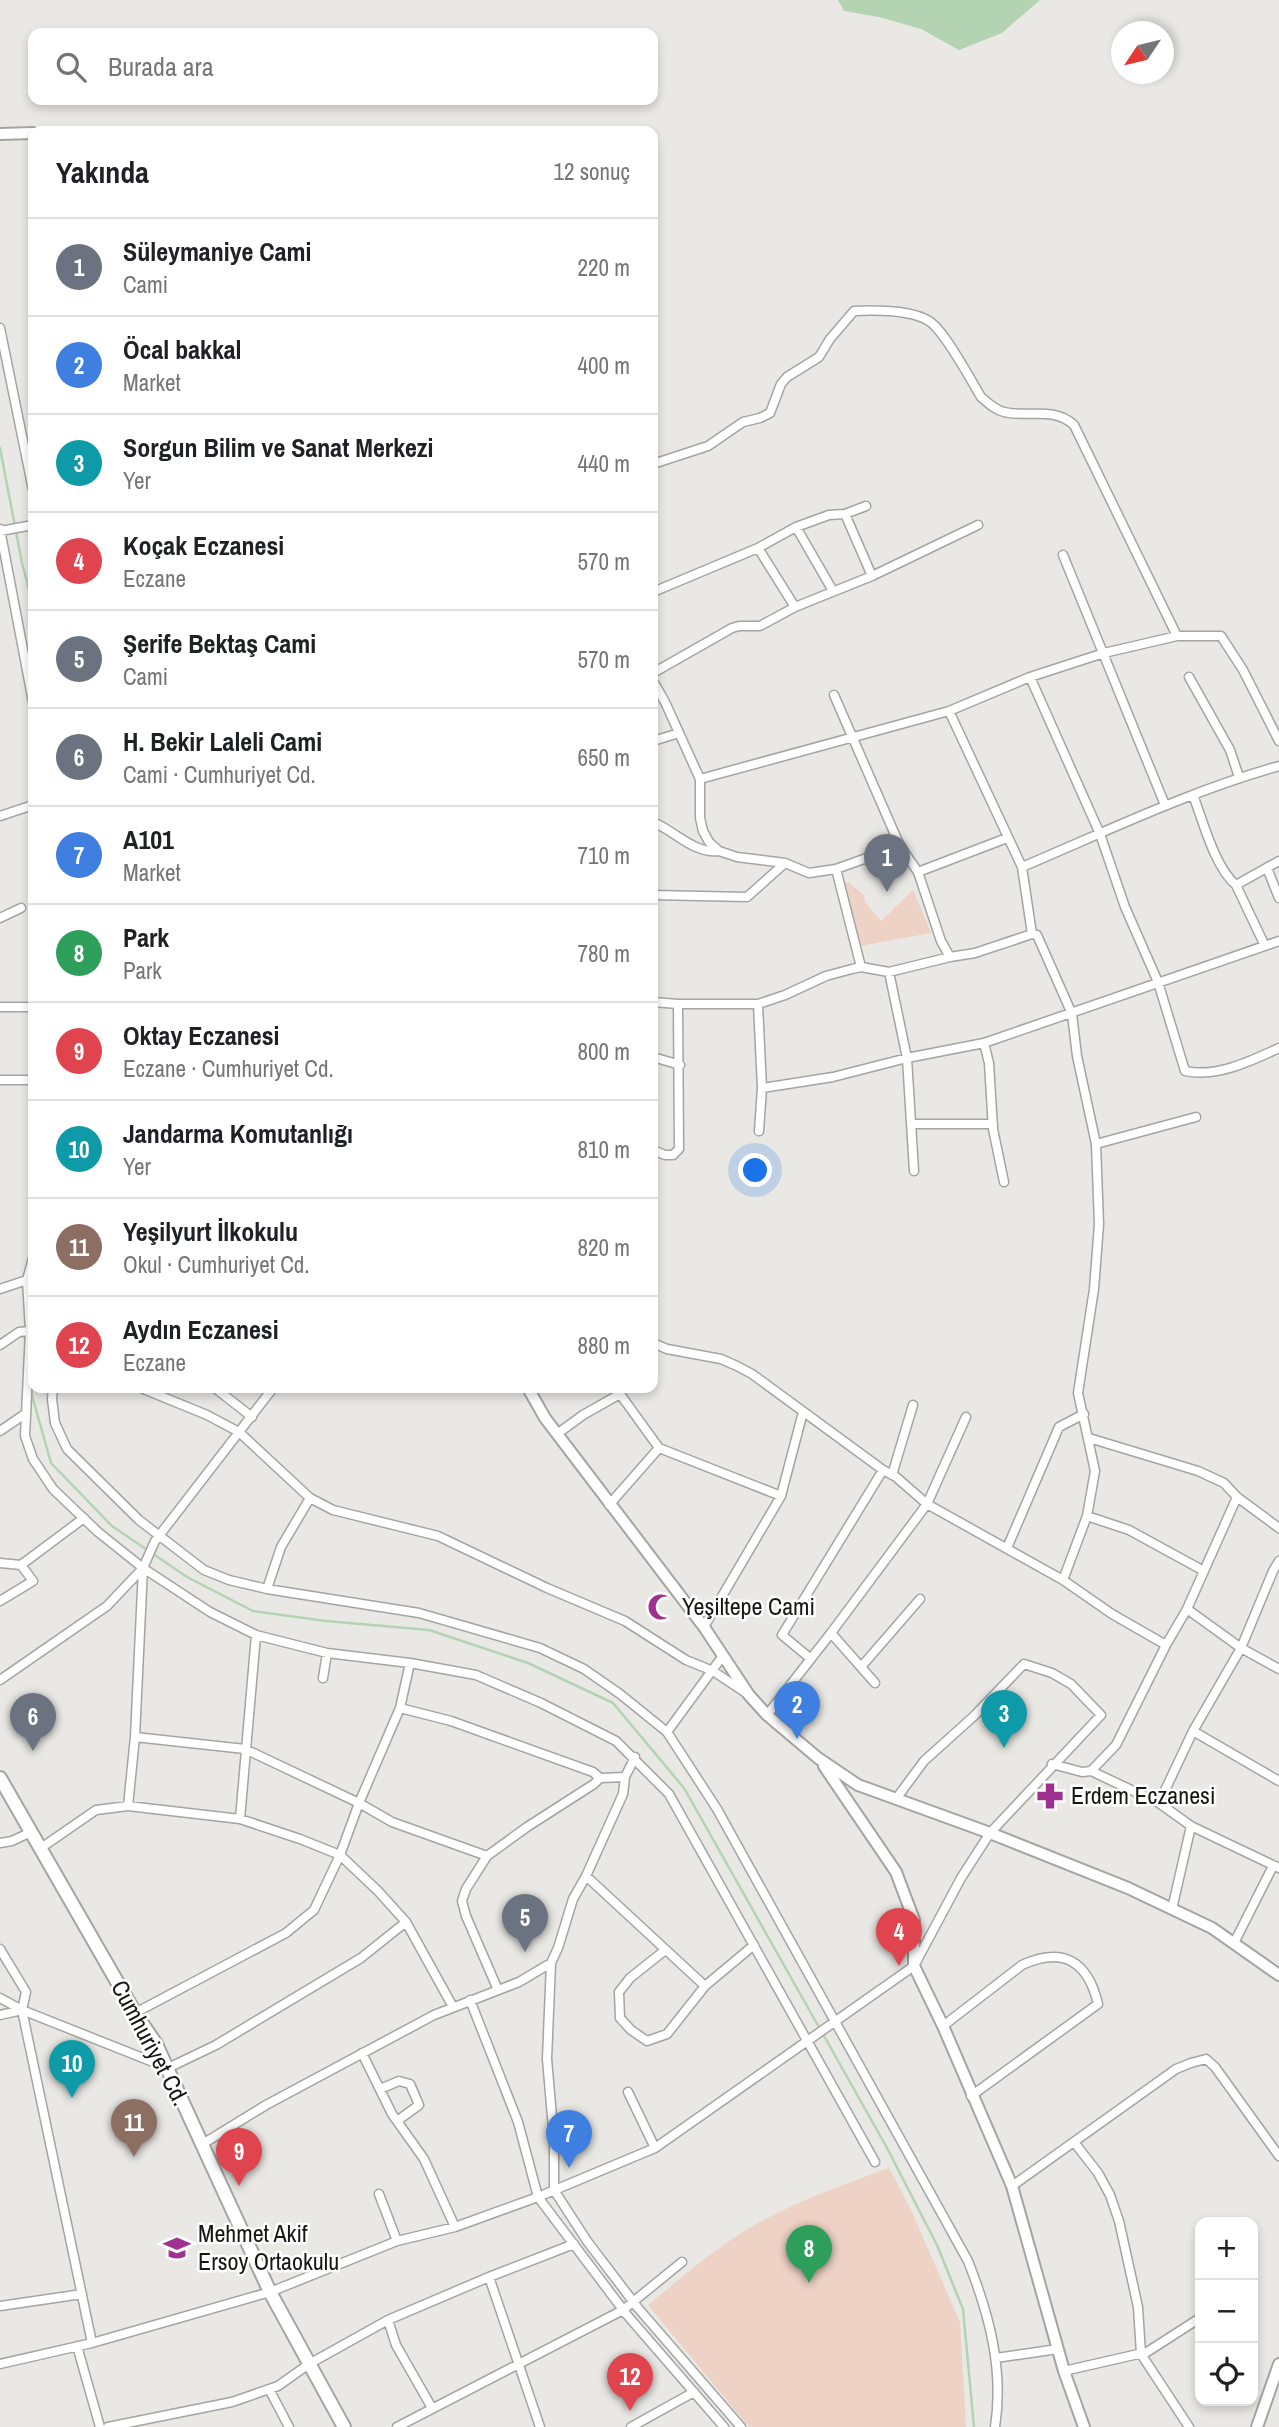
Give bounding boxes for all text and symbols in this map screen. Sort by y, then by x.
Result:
north arrow [1111,21,1174,84]
search box [28,28,658,105]
icon: search [52,48,90,86]
text: Burada ara [108,49,213,84]
text: Yakında [56,152,149,192]
text: 12 sonuç [553,156,630,187]
text: Süleymaniye Cami [123,234,311,269]
text: 1 [74,252,84,283]
text: 220 m [578,252,630,283]
text: Cami [123,269,168,300]
text: Öcal bakkal [123,332,242,367]
text: 2 [74,350,84,381]
text: 400 m [578,350,630,381]
text: Market [123,367,181,398]
text: Sorgun Bilim ve Sanat Merkezi [123,430,433,465]
text: 3 [74,448,84,479]
text: 440 m [578,448,630,479]
text: Yer [123,465,151,496]
text: Koçak Eczanesi [123,528,284,563]
text: 4 [74,546,84,577]
text: 570 m [578,546,630,577]
text: Eczane [123,563,186,594]
text: Şerife Bektaş Cami [123,626,316,661]
text: 5 [74,644,84,675]
text: 570 m [578,644,630,675]
text: Cami [123,661,168,692]
text: H. Bekir Laleli Cami [123,724,322,759]
text: 6 [74,742,84,773]
text: 650 m [578,742,630,773]
text: Cami · Cumhuriyet Cd. [123,759,316,790]
text: A101 [123,822,174,857]
pin: 1 [864,834,910,892]
text: 7 [74,840,84,871]
text: 710 m [578,840,630,871]
text: Market [123,857,181,888]
text: Park [123,920,169,955]
text: 8 [74,938,84,969]
text: 780 m [578,938,630,969]
text: Park [123,955,162,986]
text: Oktay Eczanesi [123,1018,279,1053]
text: 9 [74,1036,84,1067]
text: 800 m [578,1036,630,1067]
text: Eczane · Cumhuriyet Cd. [123,1053,334,1084]
text: Jandarma Komutanlığı [123,1116,353,1151]
text: 10 [69,1134,89,1165]
text: 810 m [578,1134,630,1165]
text: Yer [123,1151,151,1182]
your location [738,1153,772,1187]
text: Yeşilyurt İlkokulu [123,1214,298,1249]
text: 11 [69,1232,89,1263]
text: 820 m [578,1232,630,1263]
text: Okul · Cumhuriyet Cd. [123,1249,310,1280]
text: Aydın Eczanesi [123,1312,279,1347]
text: 12 [69,1330,89,1361]
text: 880 m [578,1330,630,1361]
text: Eczane [123,1347,186,1378]
place label: Yeşiltepe Cami [682,1590,815,1622]
mosque icon: Yeşiltepe Cami [646,1592,676,1622]
pin: 2 [774,1681,820,1739]
pin: 3 [981,1690,1027,1748]
pin: 6 [10,1693,56,1751]
place label: Erdem Eczanesi [1071,1779,1215,1811]
pharmacy icon: Erdem Eczanesi [1035,1781,1065,1811]
pin: 5 [502,1894,548,1952]
pin: 4 [876,1908,922,1966]
street label: Cumhuriyet Cd. [104,1974,197,2111]
pin: 10 [49,2040,95,2098]
pin: 11 [111,2099,157,2157]
pin: 7 [546,2110,592,2168]
pin: 9 [216,2128,262,2186]
place label: Mehmet Akif Ersoy Ortaokulu [198,2217,339,2277]
map controls [1195,2217,1258,2406]
button: + [1195,2217,1258,2280]
pin: 8 [786,2225,832,2283]
school or university icon: Mehmet Akif Ersoy Ortaokulu [162,2233,192,2263]
button: − [1195,2280,1258,2343]
button: locate [1195,2343,1258,2406]
pin: 12 [607,2353,653,2411]

